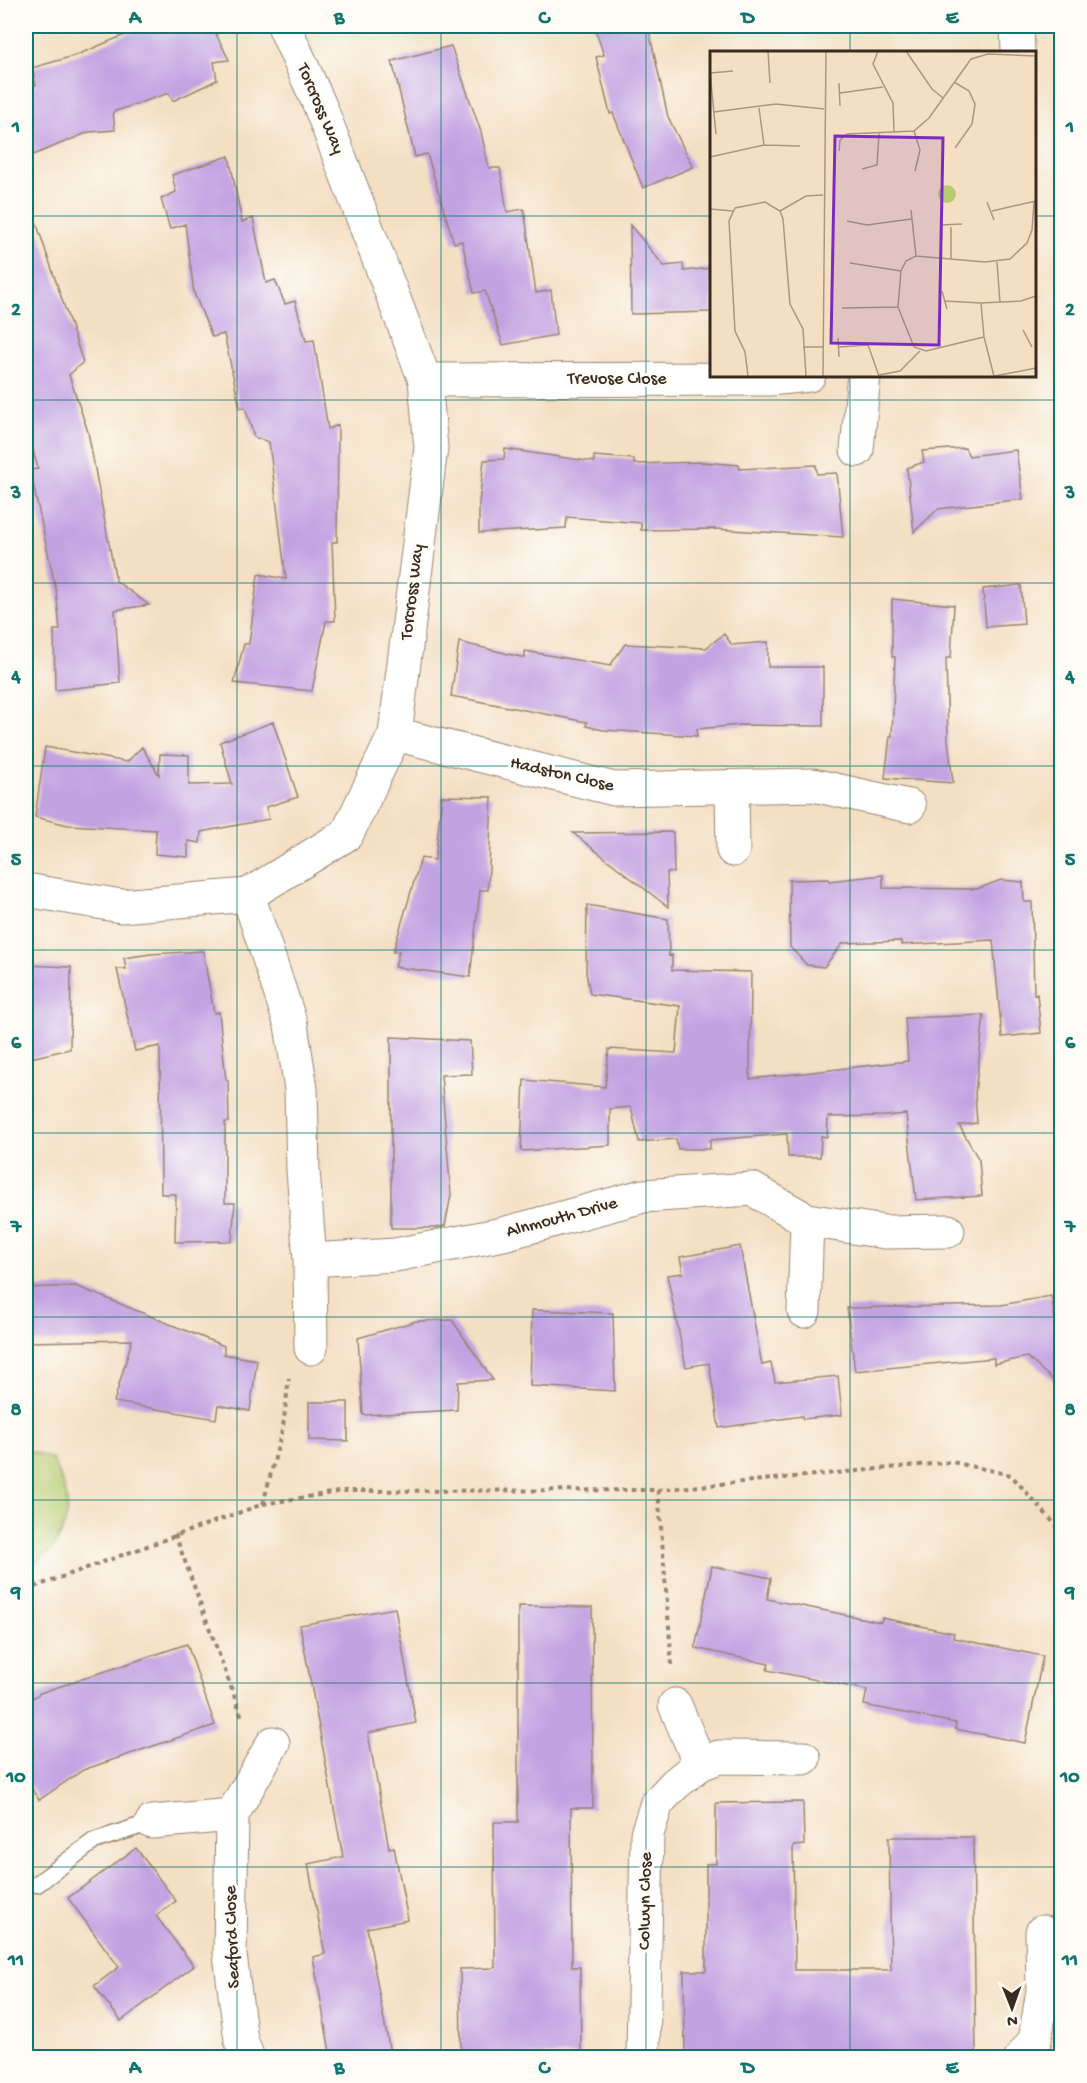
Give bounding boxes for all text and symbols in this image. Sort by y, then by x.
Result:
text: A [128,8,143,31]
text: B [333,8,345,31]
text: C [538,8,552,31]
text: D [739,8,755,31]
text: E [946,8,960,31]
inset map [710,51,1036,376]
street label: Torcross Way [291,60,349,157]
text: 1 [11,117,20,140]
text: 1 [1065,117,1074,140]
text: 2 [11,300,21,323]
text: 2 [1065,300,1075,323]
street label: Trevose Close [566,369,667,390]
text: 3 [10,483,21,506]
text: 3 [1064,483,1075,506]
street label: Torcross Way [397,543,429,642]
text: 4 [10,667,21,690]
text: 4 [1064,667,1075,690]
street label: Hadston Close [508,753,617,797]
text: 5 [11,850,22,873]
text: 5 [1065,850,1076,873]
text: 6 [11,1033,22,1056]
text: 6 [1065,1033,1076,1056]
street label: Alnmouth Drive [504,1193,621,1243]
text: 7 [10,1217,23,1240]
text: 7 [1064,1217,1077,1240]
text: 8 [11,1400,22,1423]
text: 8 [1065,1400,1076,1423]
text: 9 [10,1583,21,1606]
text: 9 [1064,1583,1075,1606]
text: 10 [5,1767,26,1790]
text: 10 [1059,1767,1080,1790]
street label: Colwyn Close [635,1851,657,1950]
street label: Seaford Close [221,1885,245,1989]
text: 11 [7,1950,24,1973]
text: 11 [1061,1950,1078,1973]
north arrow [982,1978,1042,2038]
text: N [1006,2010,1018,2029]
text: A [128,2058,143,2081]
text: B [333,2058,345,2081]
text: C [538,2058,552,2081]
text: D [739,2058,755,2081]
text: E [946,2058,960,2081]

